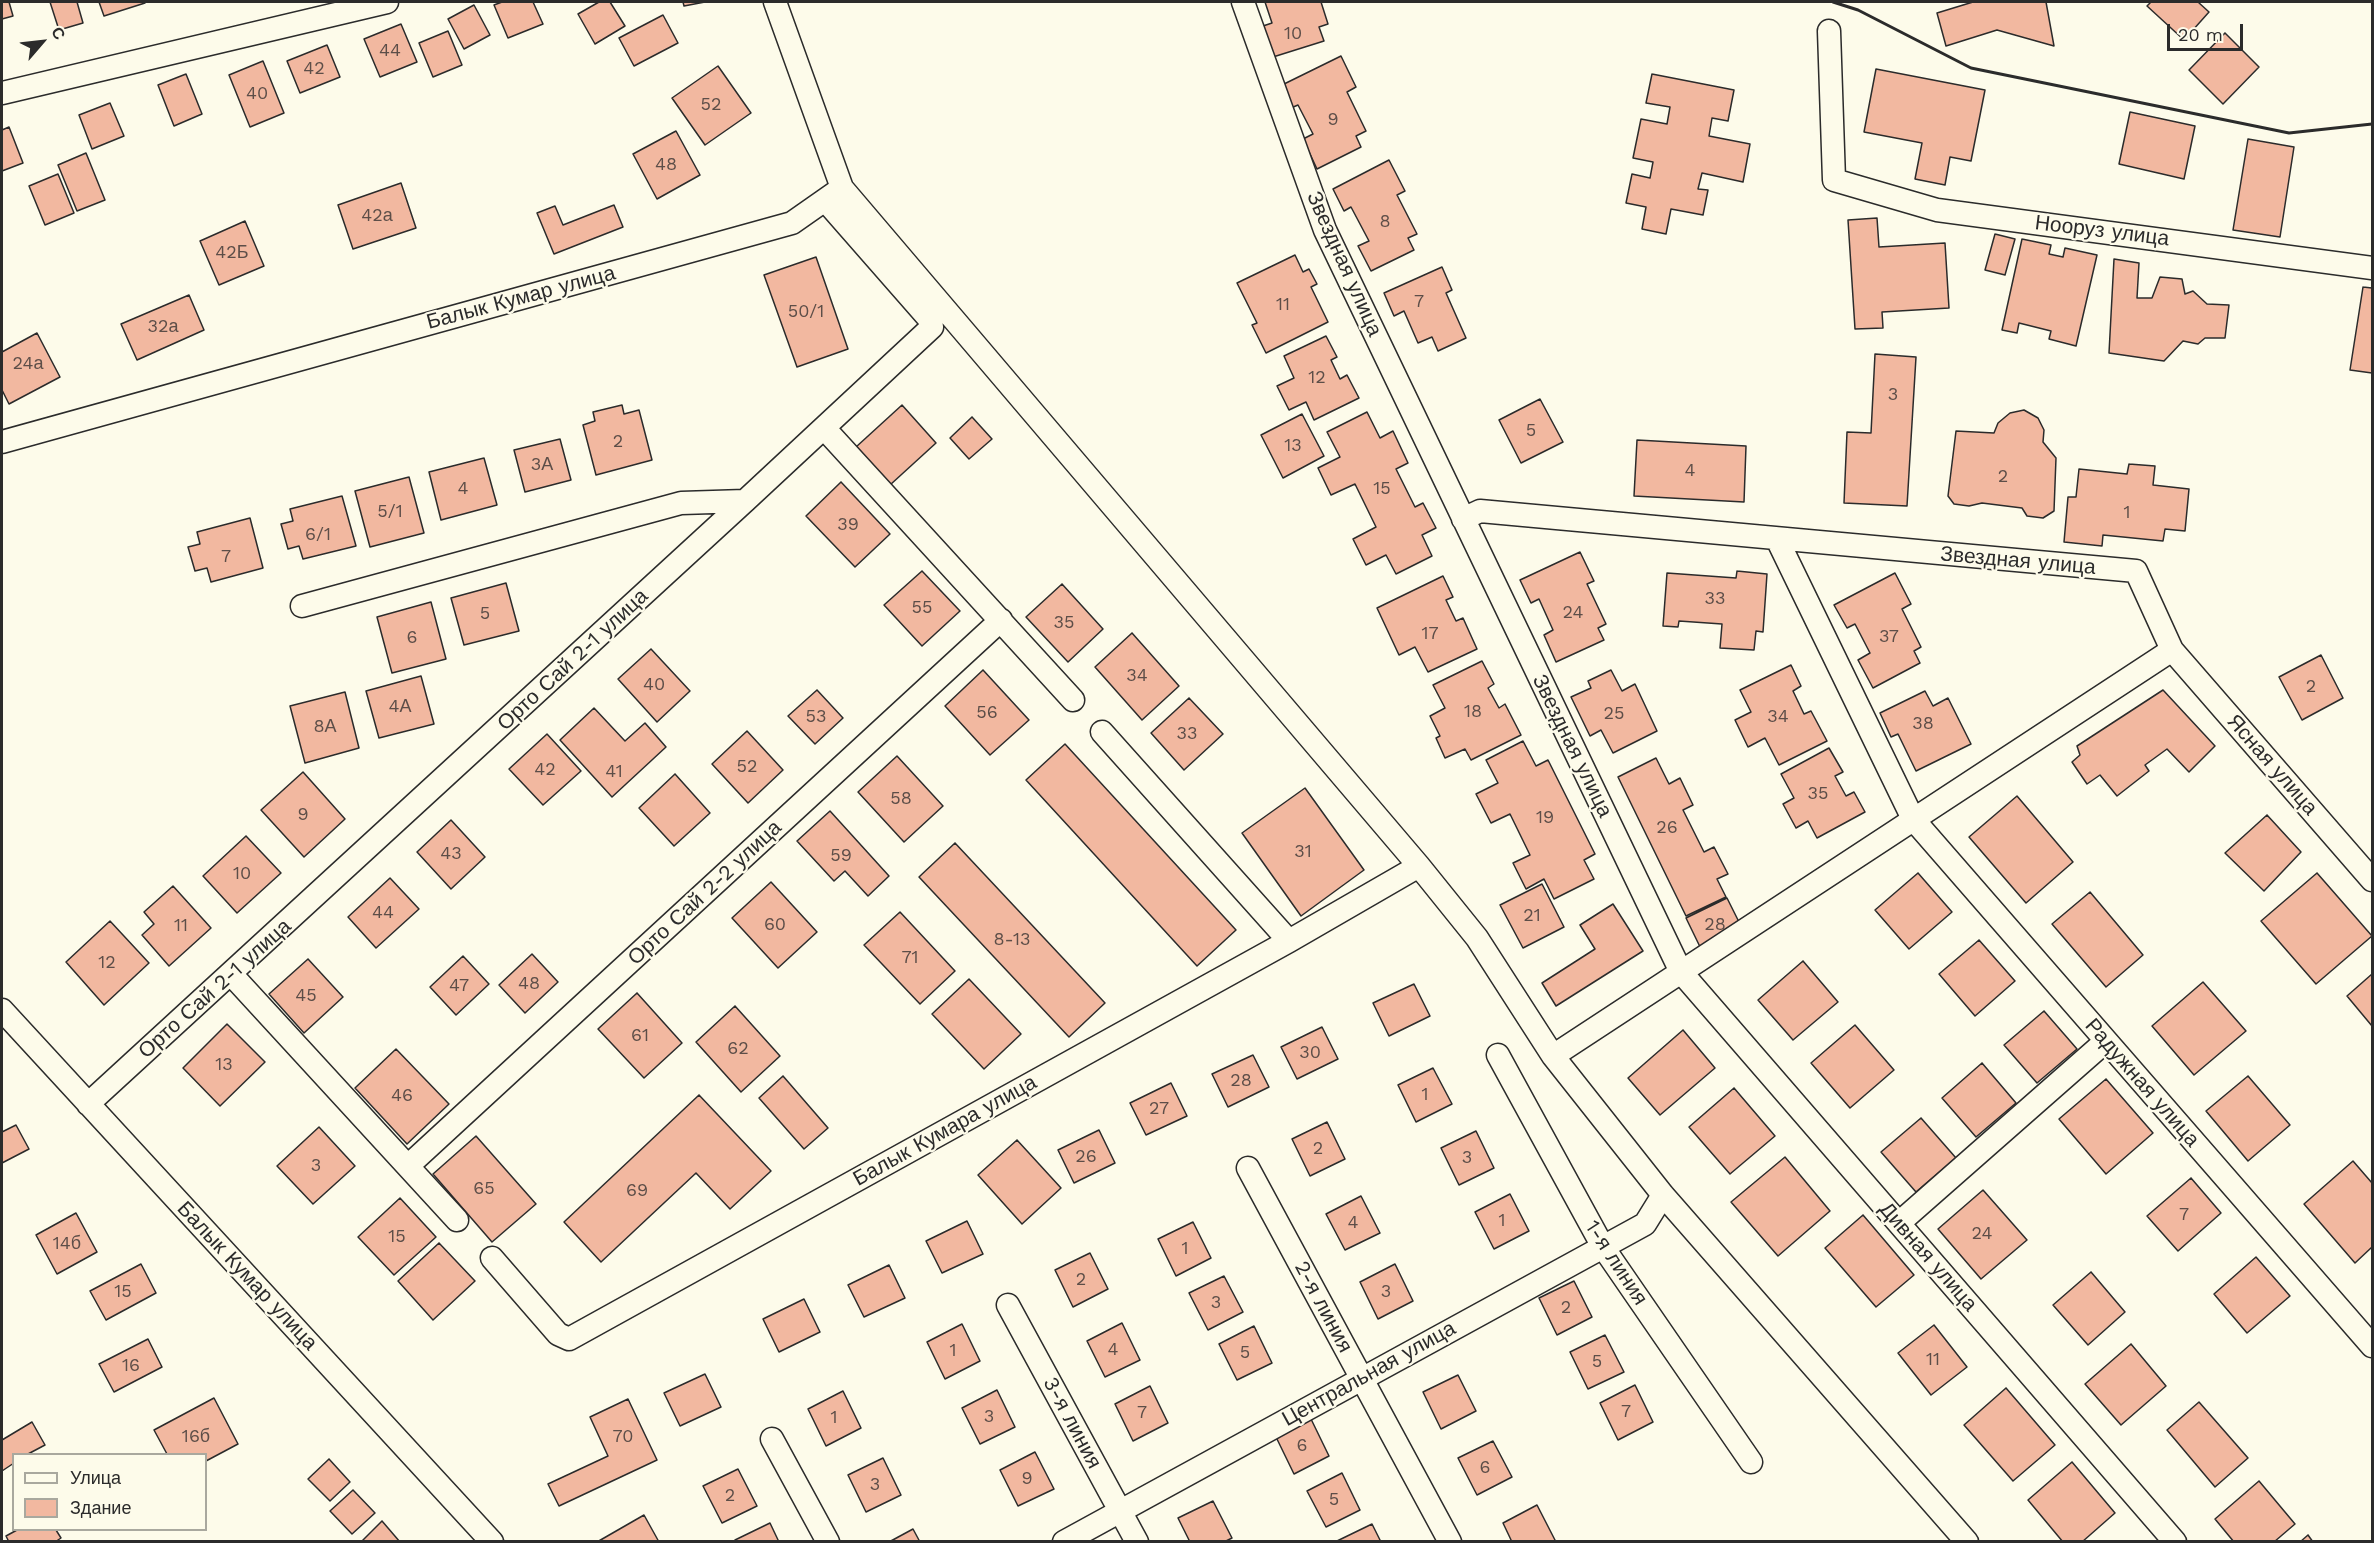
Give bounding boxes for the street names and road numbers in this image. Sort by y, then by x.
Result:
street label: Звездная улица [1301,188,1387,340]
street label: Нооруз улица [2033,210,2171,252]
street label: Балык Кумар улица [424,261,618,335]
street label: Звездная улица [1939,542,2097,580]
street label: Орто Сай 2-1 улица [493,584,653,736]
street label: Звездная улица [1527,670,1617,822]
street label: Ясная улица [2221,709,2323,821]
street label: Орто Сай 2-2 улица [623,815,787,971]
street label: Орто Сай 2-1 улица [134,914,296,1064]
street label: Радужная улица [2079,1014,2205,1152]
street label: Балык Кумара улица [849,1070,1041,1192]
street label: Балык Кумар улица [172,1196,322,1356]
street label: Дивная улица [1874,1197,1982,1317]
street label: 1-я линия [1579,1216,1653,1310]
street label: 2-я линия [1288,1257,1358,1357]
street label: Центральная улица [1278,1316,1460,1432]
street label: 3-я линия [1037,1373,1107,1473]

